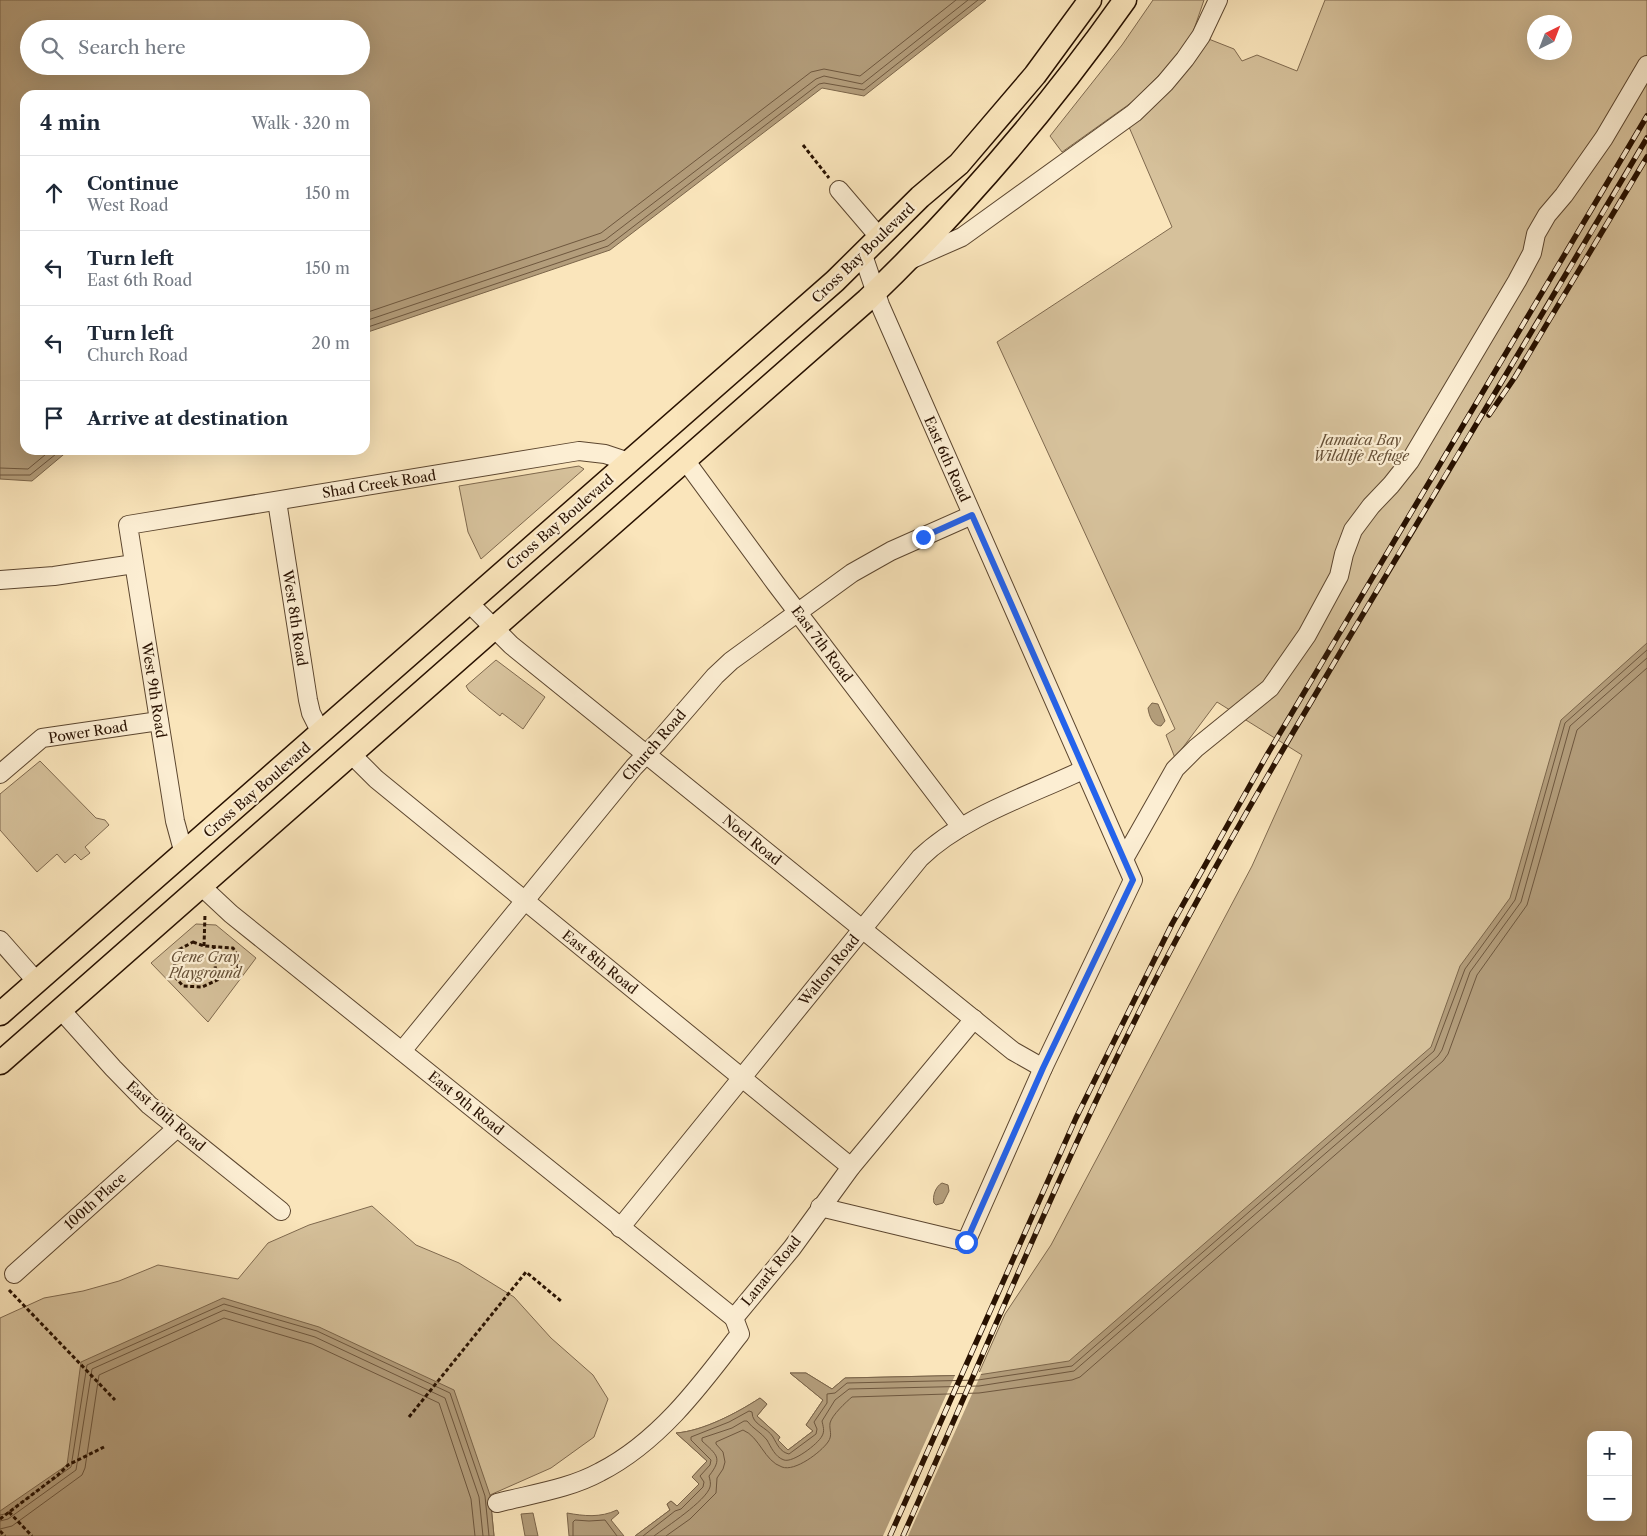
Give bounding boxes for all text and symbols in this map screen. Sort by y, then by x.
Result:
north arrow [1527,15,1572,60]
search box [20,20,370,75]
icon: search [38,34,66,62]
text: Search here [78,36,186,59]
text: 4 min [40,110,101,135]
text: Walk · 320 m [251,113,350,133]
text: Continue [87,172,179,195]
icon: ahead [40,179,68,207]
text: 150 m [305,183,350,203]
text: West Road [87,195,168,215]
street label: Cross Bay Boulevard [808,199,919,307]
text: Turn left [87,247,174,270]
icon: left [40,254,68,282]
text: 150 m [305,258,350,278]
text: East 6th Road [87,270,192,290]
text: Turn left [87,322,174,345]
icon: left [40,329,68,357]
text: 20 m [311,333,350,353]
text: Church Road [87,345,188,365]
icon: arrive [40,404,68,432]
text: Arrive at destination [87,407,288,430]
street label: East 6th Road [920,413,974,505]
park label: Jamaica Bay Wildlife Refuge [1313,431,1410,465]
street label: Shad Creek Road [321,466,438,502]
street label: Cross Bay Boulevard [503,470,618,574]
route end [912,526,935,549]
street label: West 8th Road [278,568,312,668]
street label: East 7th Road [788,602,857,686]
street label: West 9th Road [137,640,171,740]
street label: Church Road [618,705,690,784]
street label: Power Road [47,717,129,747]
street label: Cross Bay Boulevard [200,738,315,842]
street label: Noel Road [719,811,785,869]
street label: East 8th Road [559,926,642,998]
street label: Walton Road [794,930,863,1010]
park label: Gene Gray Playground [168,948,243,982]
street label: East 9th Road [425,1067,508,1139]
street label: East 10th Road [123,1077,209,1155]
street label: 100th Place [60,1168,130,1233]
route start [955,1231,978,1254]
street label: Lanark Road [737,1232,805,1310]
map controls [1587,1431,1632,1521]
button: + [1587,1431,1632,1476]
button: − [1587,1476,1632,1521]

